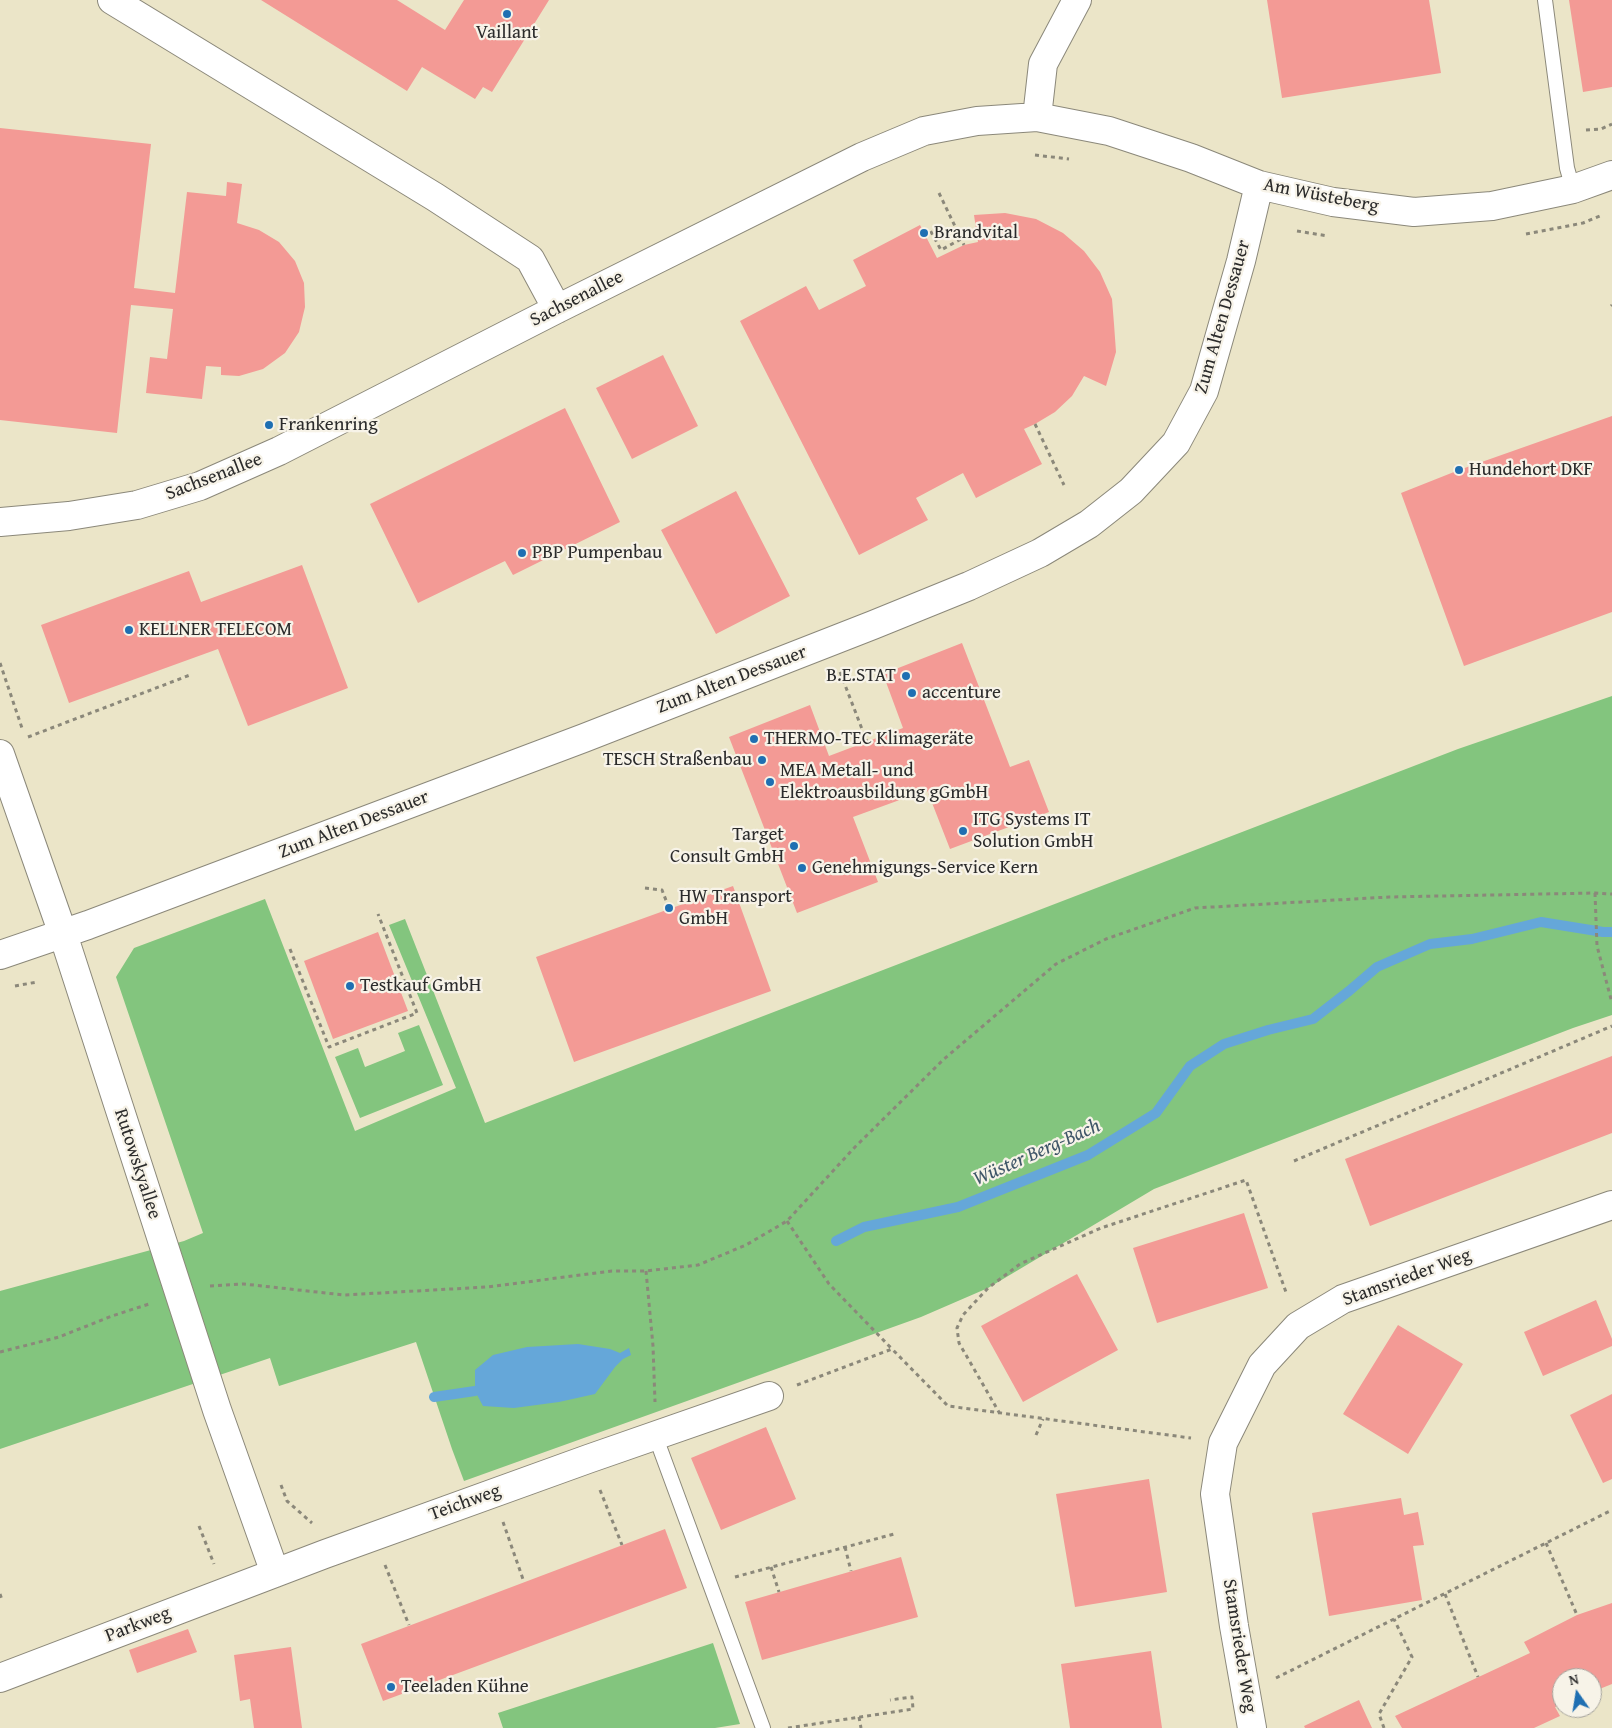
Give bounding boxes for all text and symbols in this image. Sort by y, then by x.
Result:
marker: Vaillant [501,8,513,20]
place label: Vaillant [476,22,538,44]
street label: Am Wüsteberg [1261,174,1381,218]
place label: Brandvital [934,222,1018,244]
marker: Brandvital [918,227,930,239]
street label: Zum Alten Dessauer [1190,237,1256,397]
street label: Sachsenallee [527,266,627,332]
place label: Frankenring [279,414,378,436]
marker: Frankenring [263,419,275,431]
street label: Sachsenallee [162,448,266,506]
place label: Hundehort DKF [1469,459,1593,481]
marker: Hundehort DKF [1453,464,1465,476]
place label: PBP Pumpenbau [532,542,662,564]
marker: PBP Pumpenbau [516,547,528,559]
place label: KELLNER TELECOM [139,619,292,641]
marker: KELLNER TELECOM [123,624,135,636]
street label: Zum Alten Dessauer [654,641,810,719]
place label: B.E.STAT [826,665,896,687]
marker: B.E.STAT [900,670,912,682]
place label: accenture [922,682,1001,704]
marker: accenture [906,687,918,699]
place label: THERMO-TEC Klimageräte [764,728,973,750]
marker: THERMO-TEC Klimageräte [748,733,760,745]
place label: TESCH Straßenbau [603,749,752,771]
marker: TESCH Straßenbau [756,754,768,766]
place label: MEA Metall- und Elektroausbildung gGmbH [780,760,988,804]
marker: MEA Metall- und Elektroausbildung gGmbH [764,776,776,788]
street label: Zum Alten Dessauer [276,786,432,864]
place label: ITG Systems IT Solution GmbH [973,809,1093,853]
place label: Target Consult GmbH [670,824,784,868]
marker: ITG Systems IT Solution GmbH [957,825,969,837]
marker: Target Consult GmbH [788,840,800,852]
place label: Genehmigungs-Service Kern [812,857,1038,879]
marker: Genehmigungs-Service Kern [796,862,808,874]
place label: HW Transport GmbH [679,886,792,930]
marker: HW Transport GmbH [663,902,675,914]
place label: Testkauf GmbH [360,975,481,997]
marker: Testkauf GmbH [344,980,356,992]
street label: Rutowskyallee [108,1106,166,1222]
water label: Wüster Berg-Bach [970,1114,1104,1192]
street label: Stamsrieder Weg [1340,1244,1474,1312]
street label: Teichweg [426,1480,504,1526]
street label: Stamsrieder Weg [1217,1578,1261,1714]
street label: Parkweg [102,1602,174,1648]
north arrow [1552,1668,1602,1718]
text: N [1567,1669,1581,1690]
place label: Teeladen Kühne [401,1676,529,1698]
marker: Teeladen Kühne [385,1681,397,1693]

